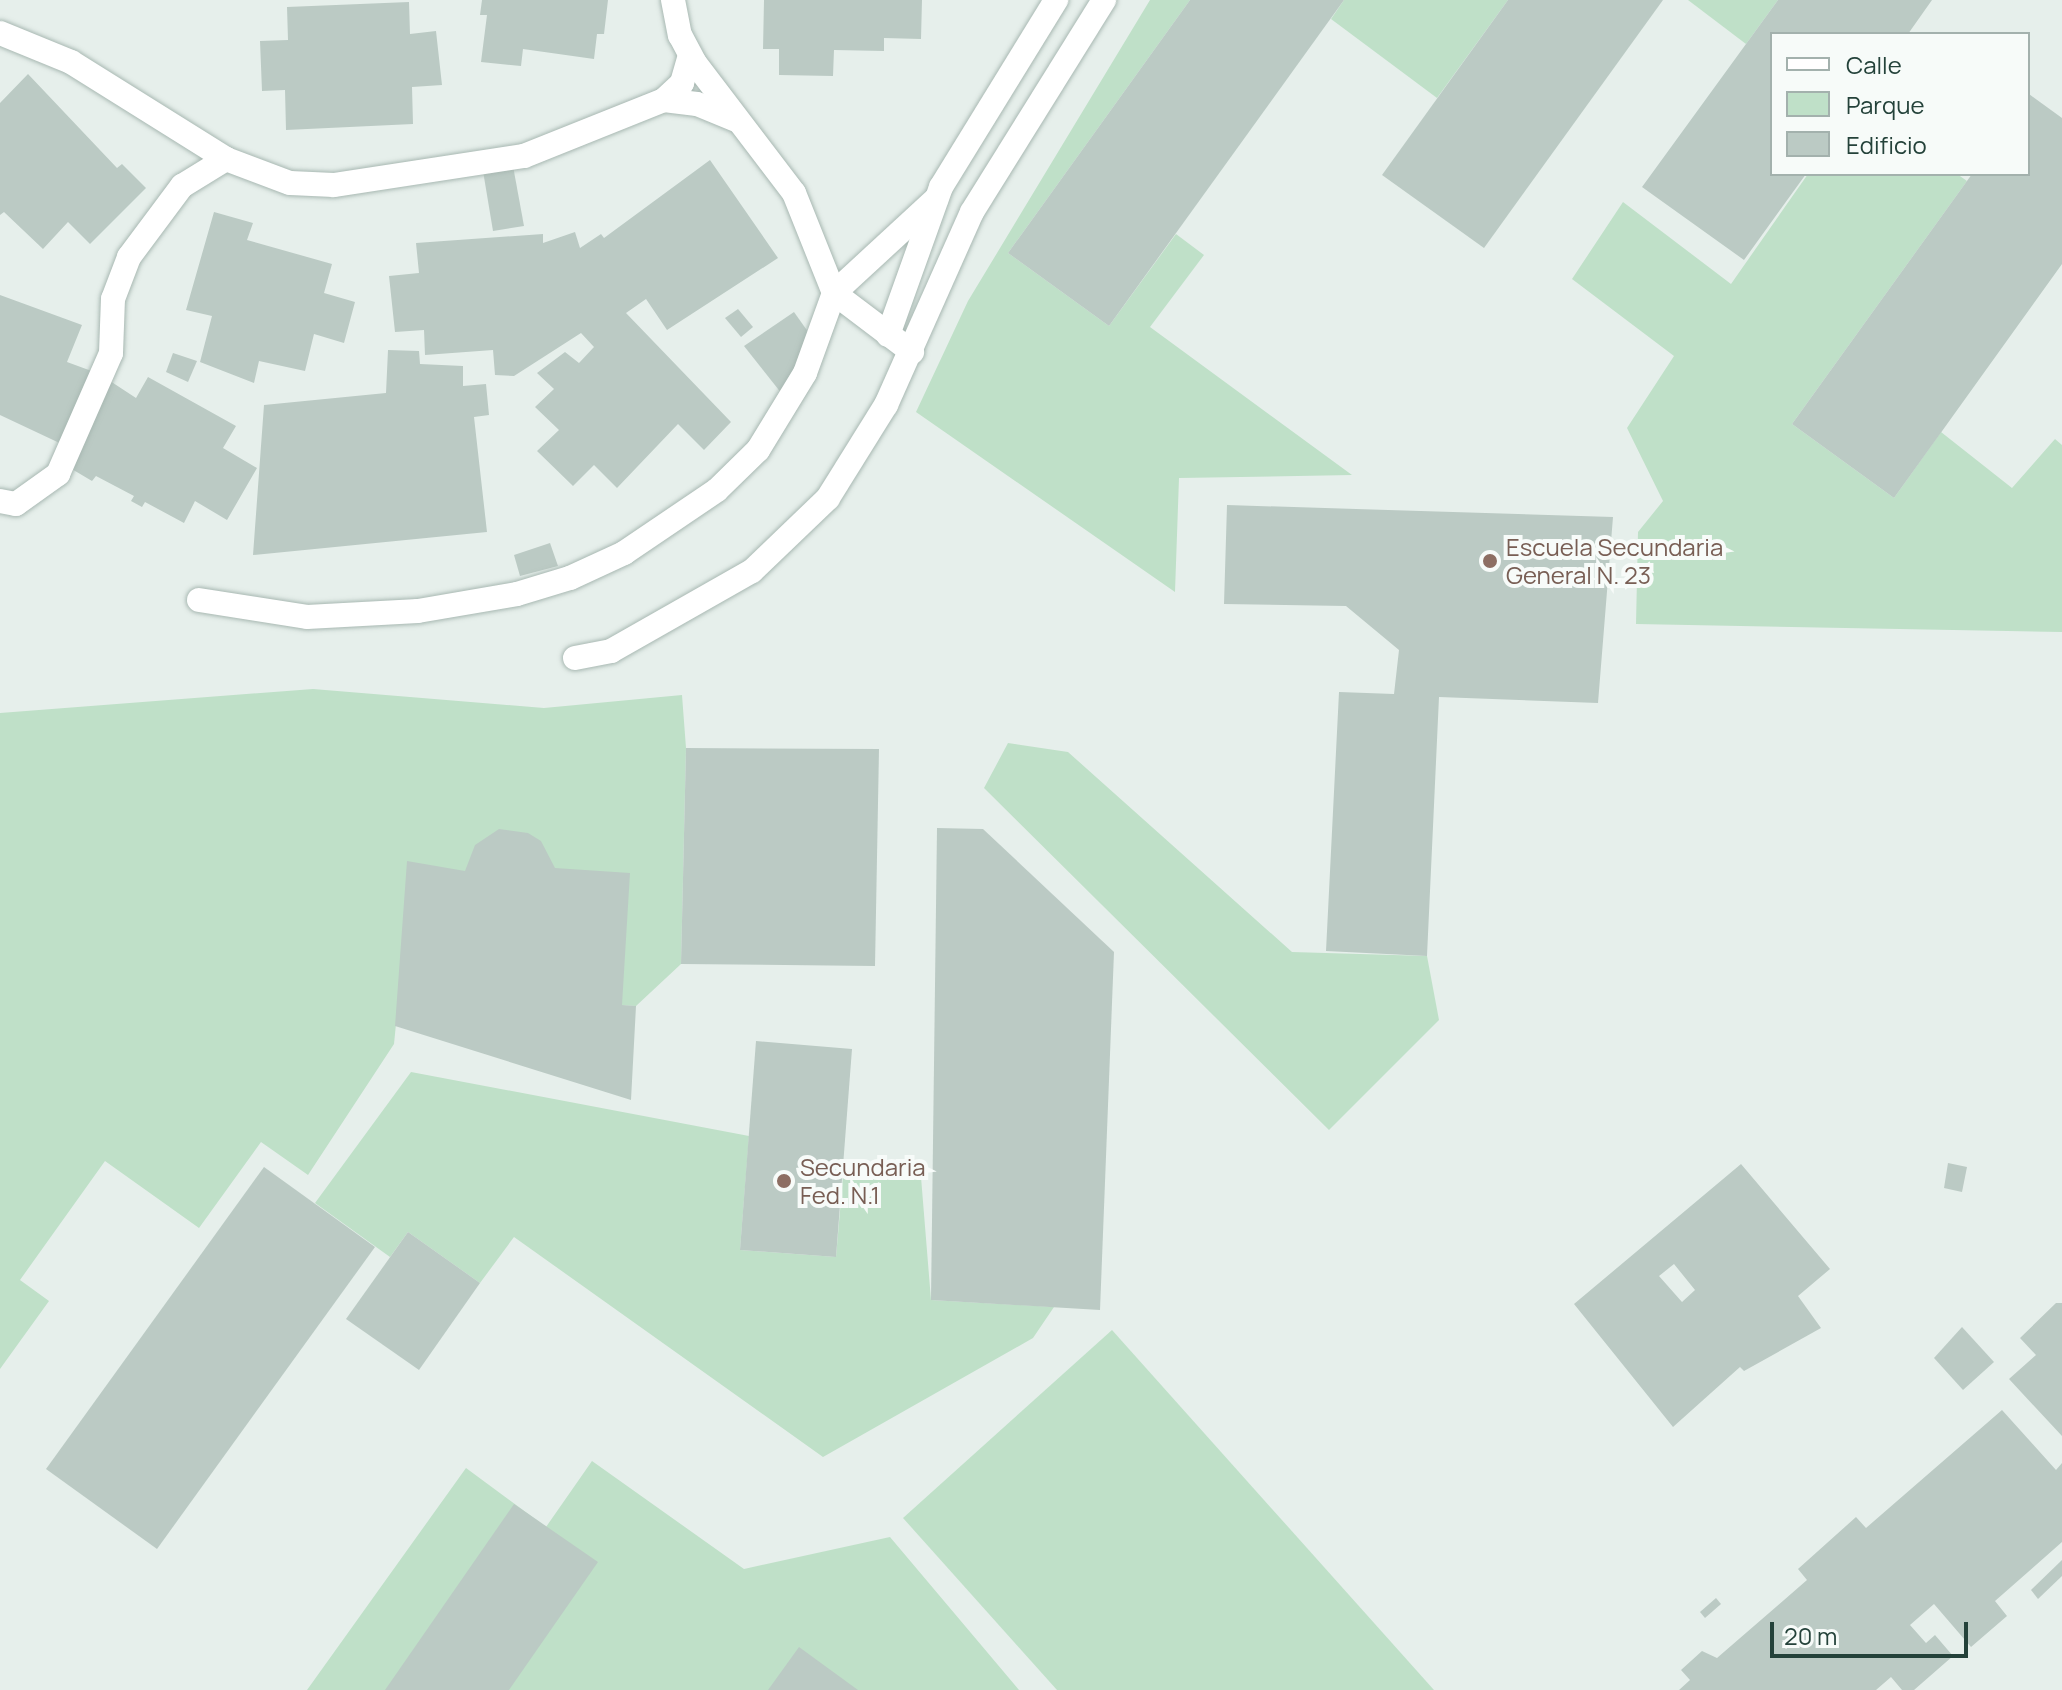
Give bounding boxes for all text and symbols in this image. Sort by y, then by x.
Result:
legend [1770,32,2030,176]
text: Calle [1846,48,1902,81]
text: Parque [1846,88,1924,121]
text: Edificio [1846,128,1927,161]
place label: Escuela Secundaria General N. 23 [1506,533,1723,589]
marker: Escuela Secundaria General N. 23 [1481,552,1499,570]
place label: Secundaria Fed. N.1 [800,1153,926,1209]
marker: Secundaria Fed. N.1 [775,1172,793,1190]
scale bar [1774,1606,1972,1656]
text: 20 m [1784,1619,1837,1652]

